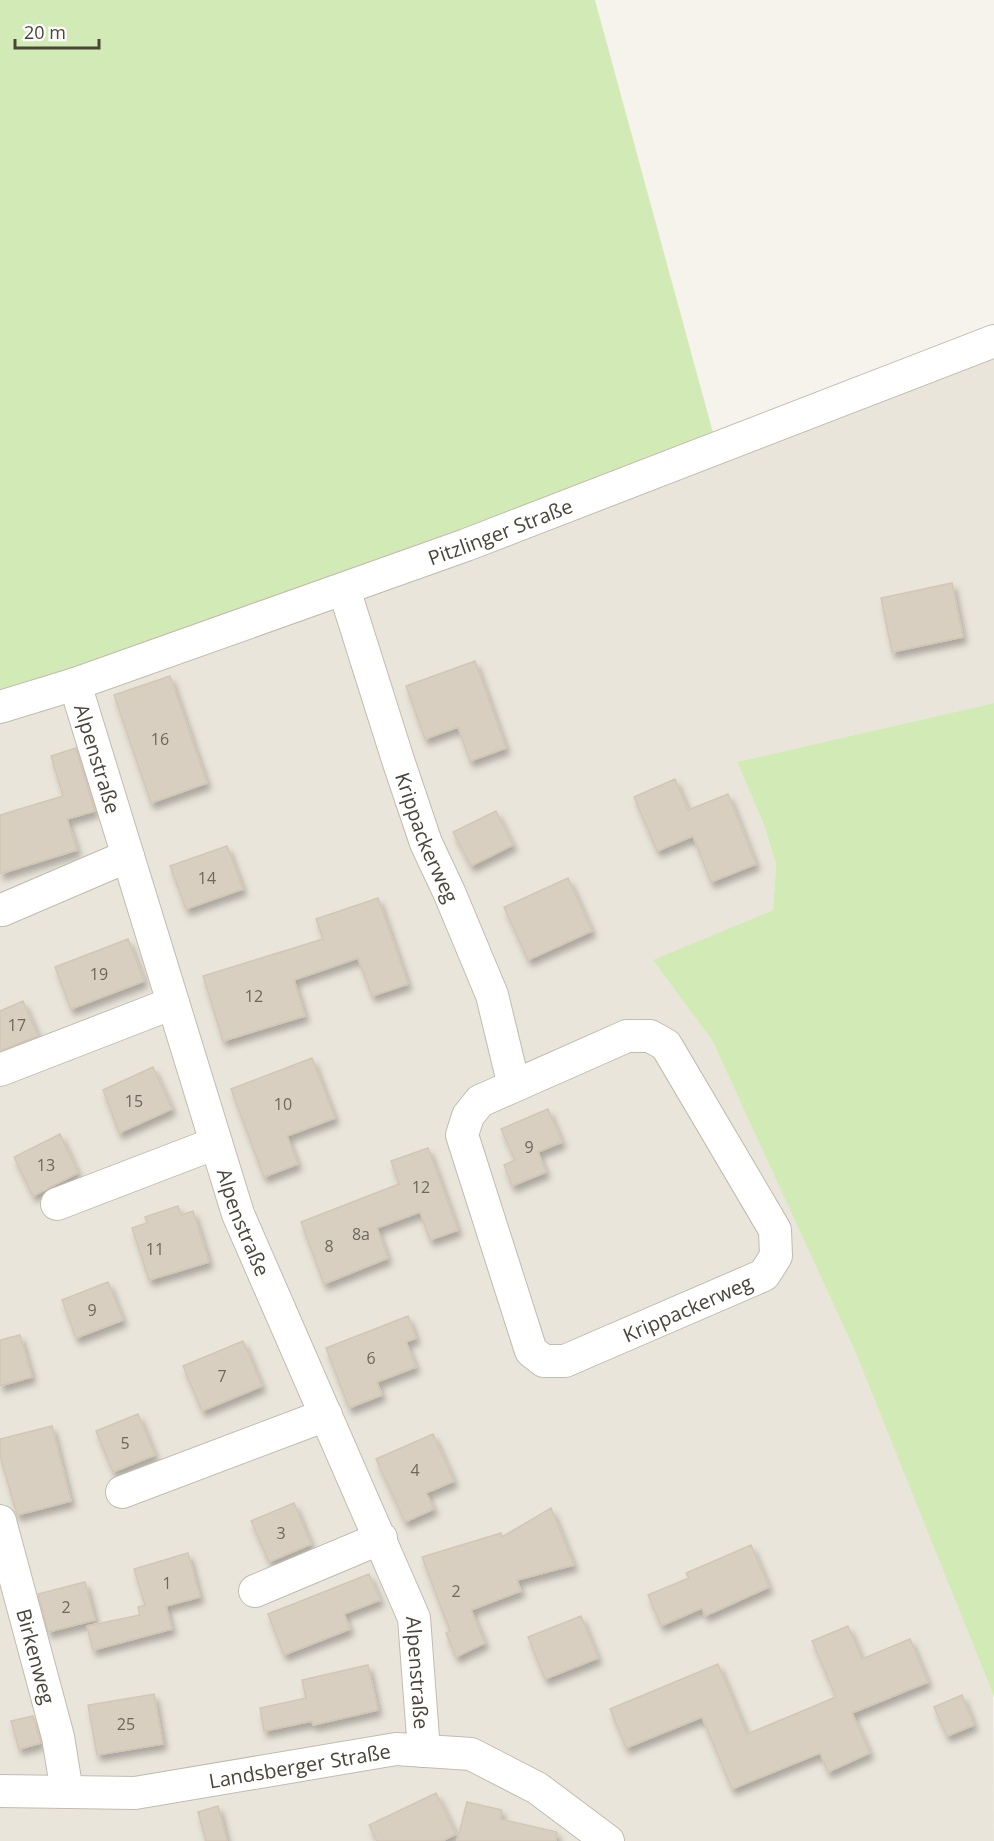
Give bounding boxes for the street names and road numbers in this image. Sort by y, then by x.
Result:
street label: Pitzlinger Straße [424,492,576,571]
street label: Alpenstraße [68,701,127,817]
street label: Krippackerweg [390,769,465,907]
street label: Alpenstraße [211,1165,277,1280]
street label: Krippackerweg [619,1268,756,1348]
street label: Birkenweg [11,1605,62,1707]
street label: Alpenstraße [400,1615,436,1730]
street label: Landsberger Straße [207,1737,393,1794]

